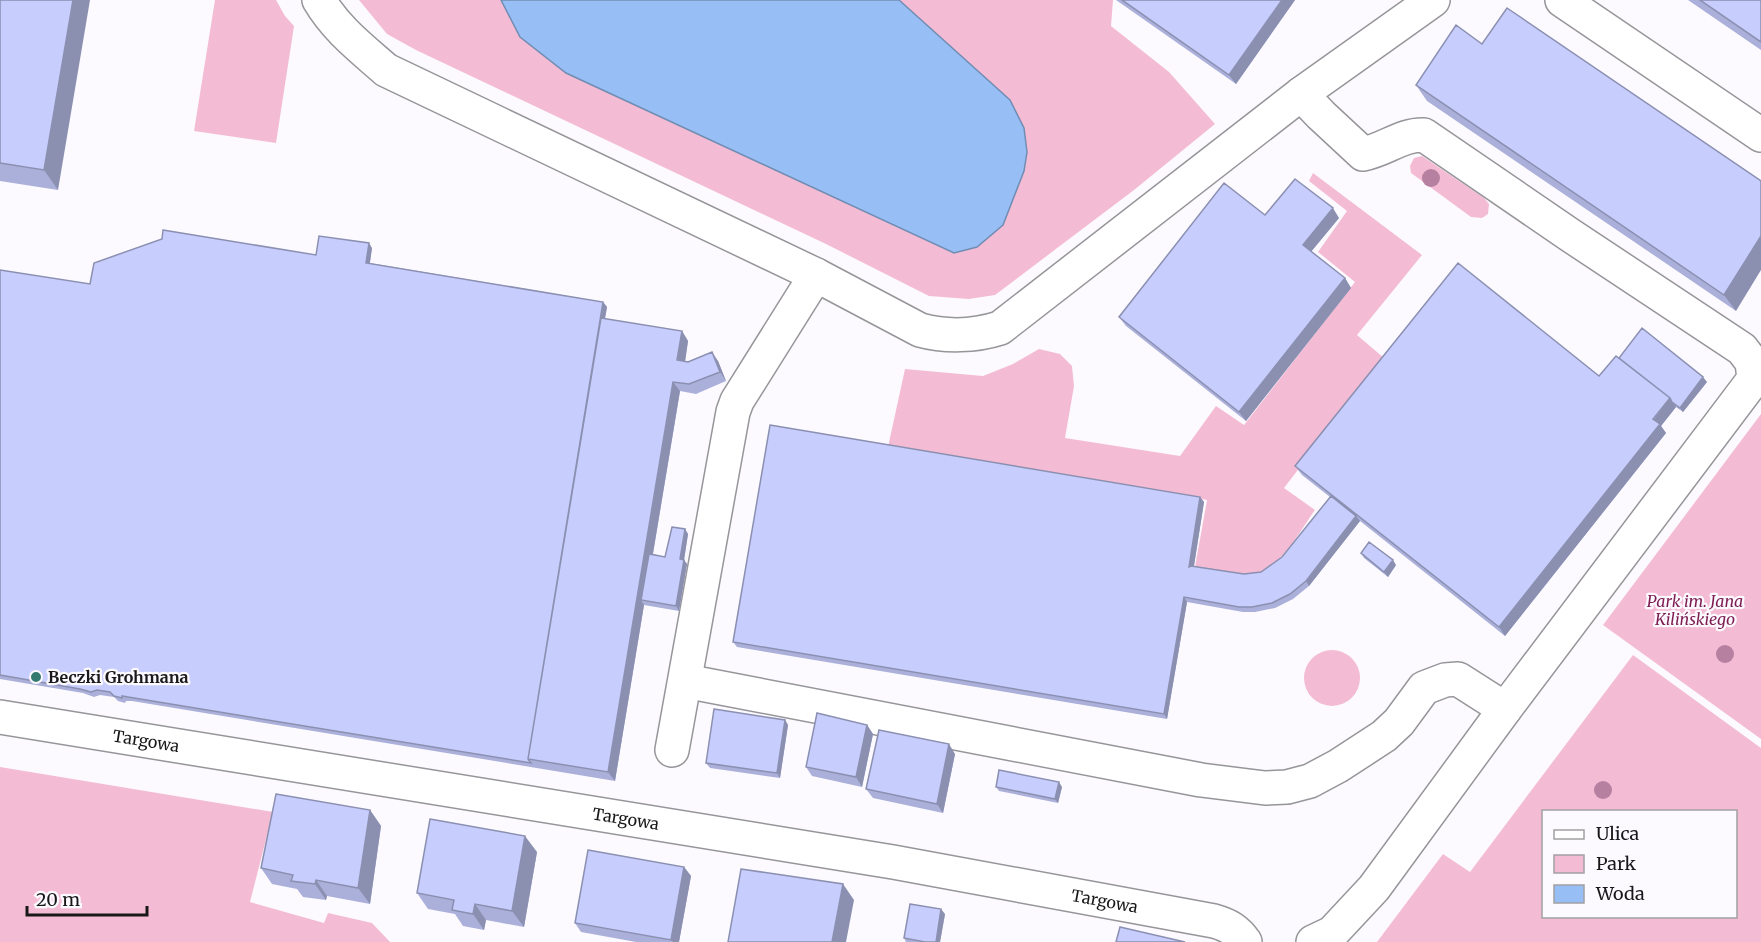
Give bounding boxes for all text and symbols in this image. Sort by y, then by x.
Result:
park label: Park im. Jana Kilińskiego [1647,591,1743,629]
place label: Beczki Grohmana [48,667,189,687]
marker: Beczki Grohmana [29,670,43,684]
street label: Targowa [111,725,181,756]
street label: Targowa [591,803,661,834]
legend [1542,810,1737,918]
text: Ulica [1596,822,1640,845]
text: Park [1596,852,1637,875]
scale bar [27,879,147,917]
text: Woda [1595,882,1645,905]
street label: Targowa [1070,885,1140,917]
text: 20 m [36,888,80,911]

